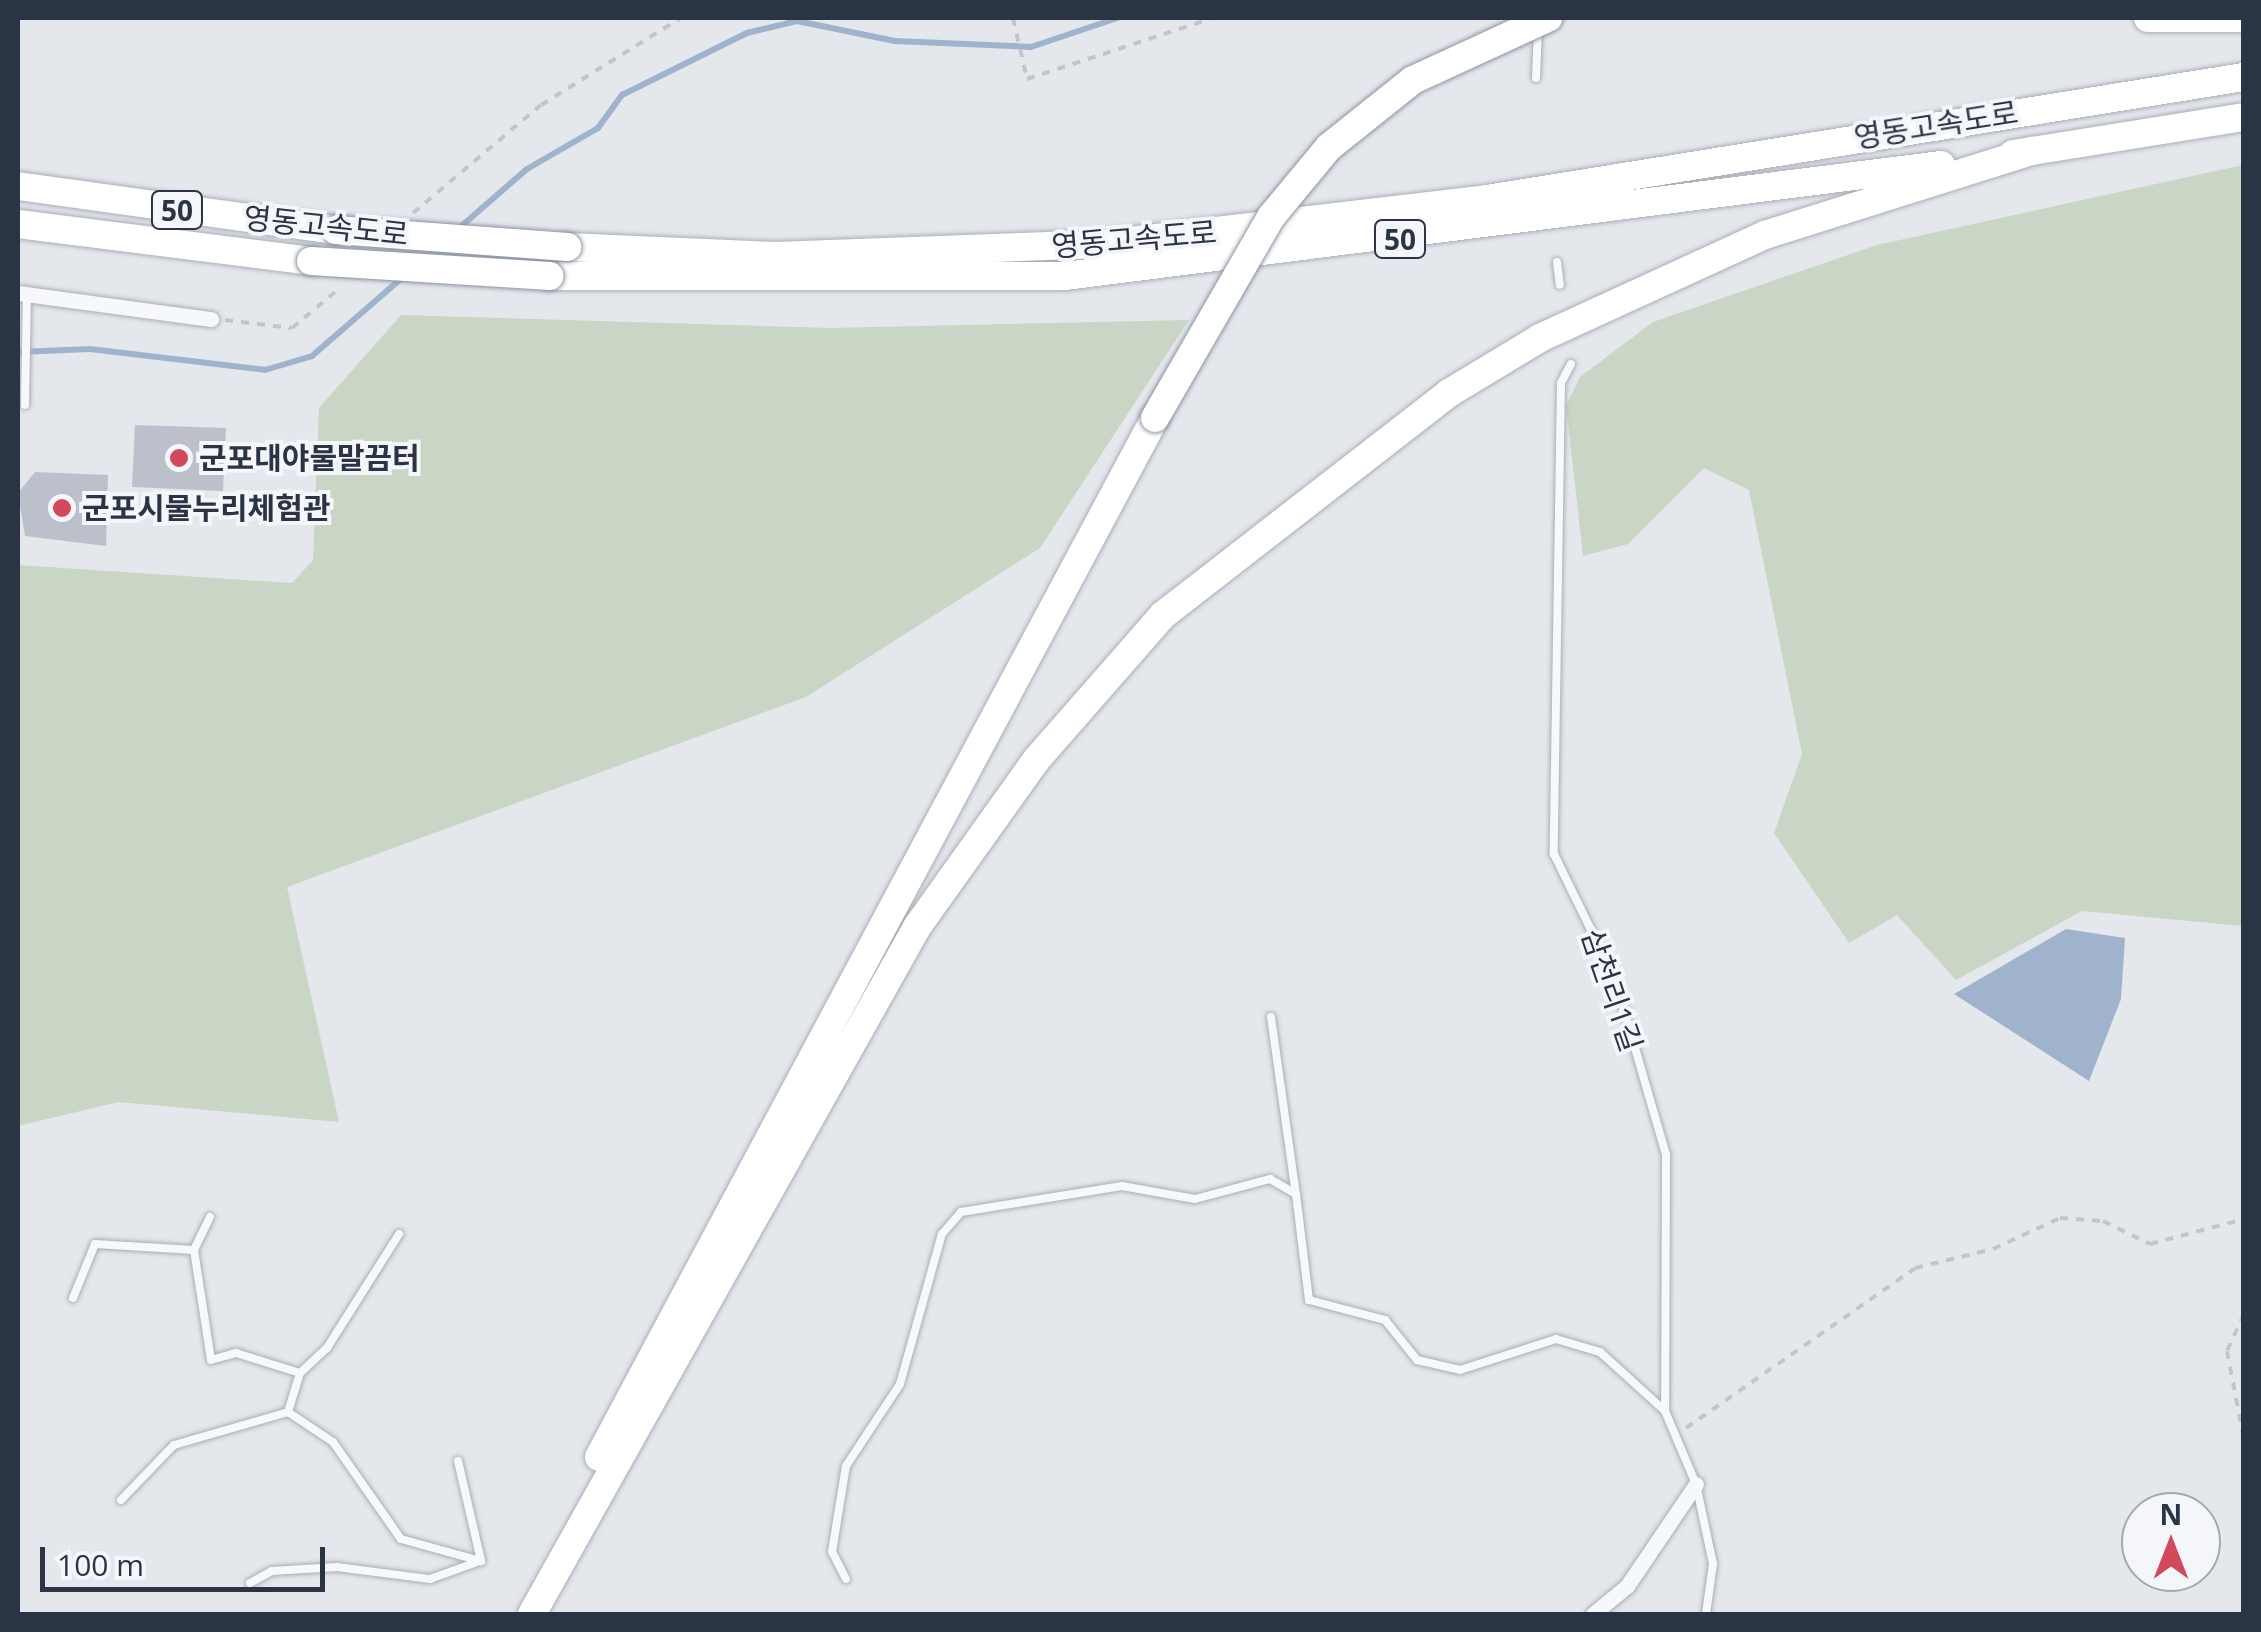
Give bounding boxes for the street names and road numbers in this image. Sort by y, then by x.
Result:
street label: 영동고속도로 [1851,94,2021,156]
road number: 50 [150,187,204,233]
street label: 영동고속도로 [242,199,410,253]
street label: 영동고속도로 [1050,214,1218,264]
road number: 50 [1372,216,1428,262]
street label: 삼천리1길 [1574,924,1650,1056]

